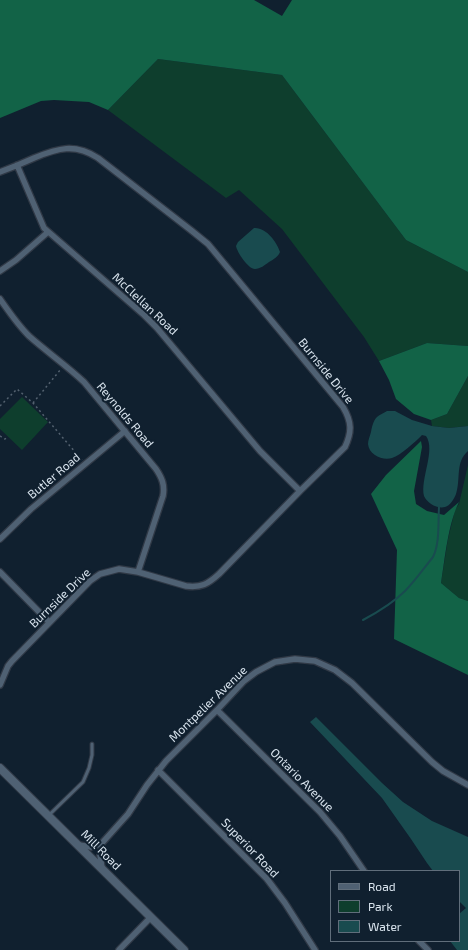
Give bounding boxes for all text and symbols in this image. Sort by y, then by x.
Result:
street label: McClellan Road [109,270,181,338]
street label: Burnside Drive [295,336,357,406]
street label: Reynolds Road [94,379,156,451]
street label: Butler Road [25,450,83,502]
street label: Burnside Drive [26,565,94,631]
street label: Montpelier Avenue [166,663,250,745]
street label: Ontario Avenue [267,745,337,815]
street label: Superior Road [218,815,282,881]
street label: Mill Road [78,827,124,873]
legend [330,870,460,942]
text: Road [368,879,396,893]
text: Park [368,899,393,913]
text: Water [368,919,402,933]

